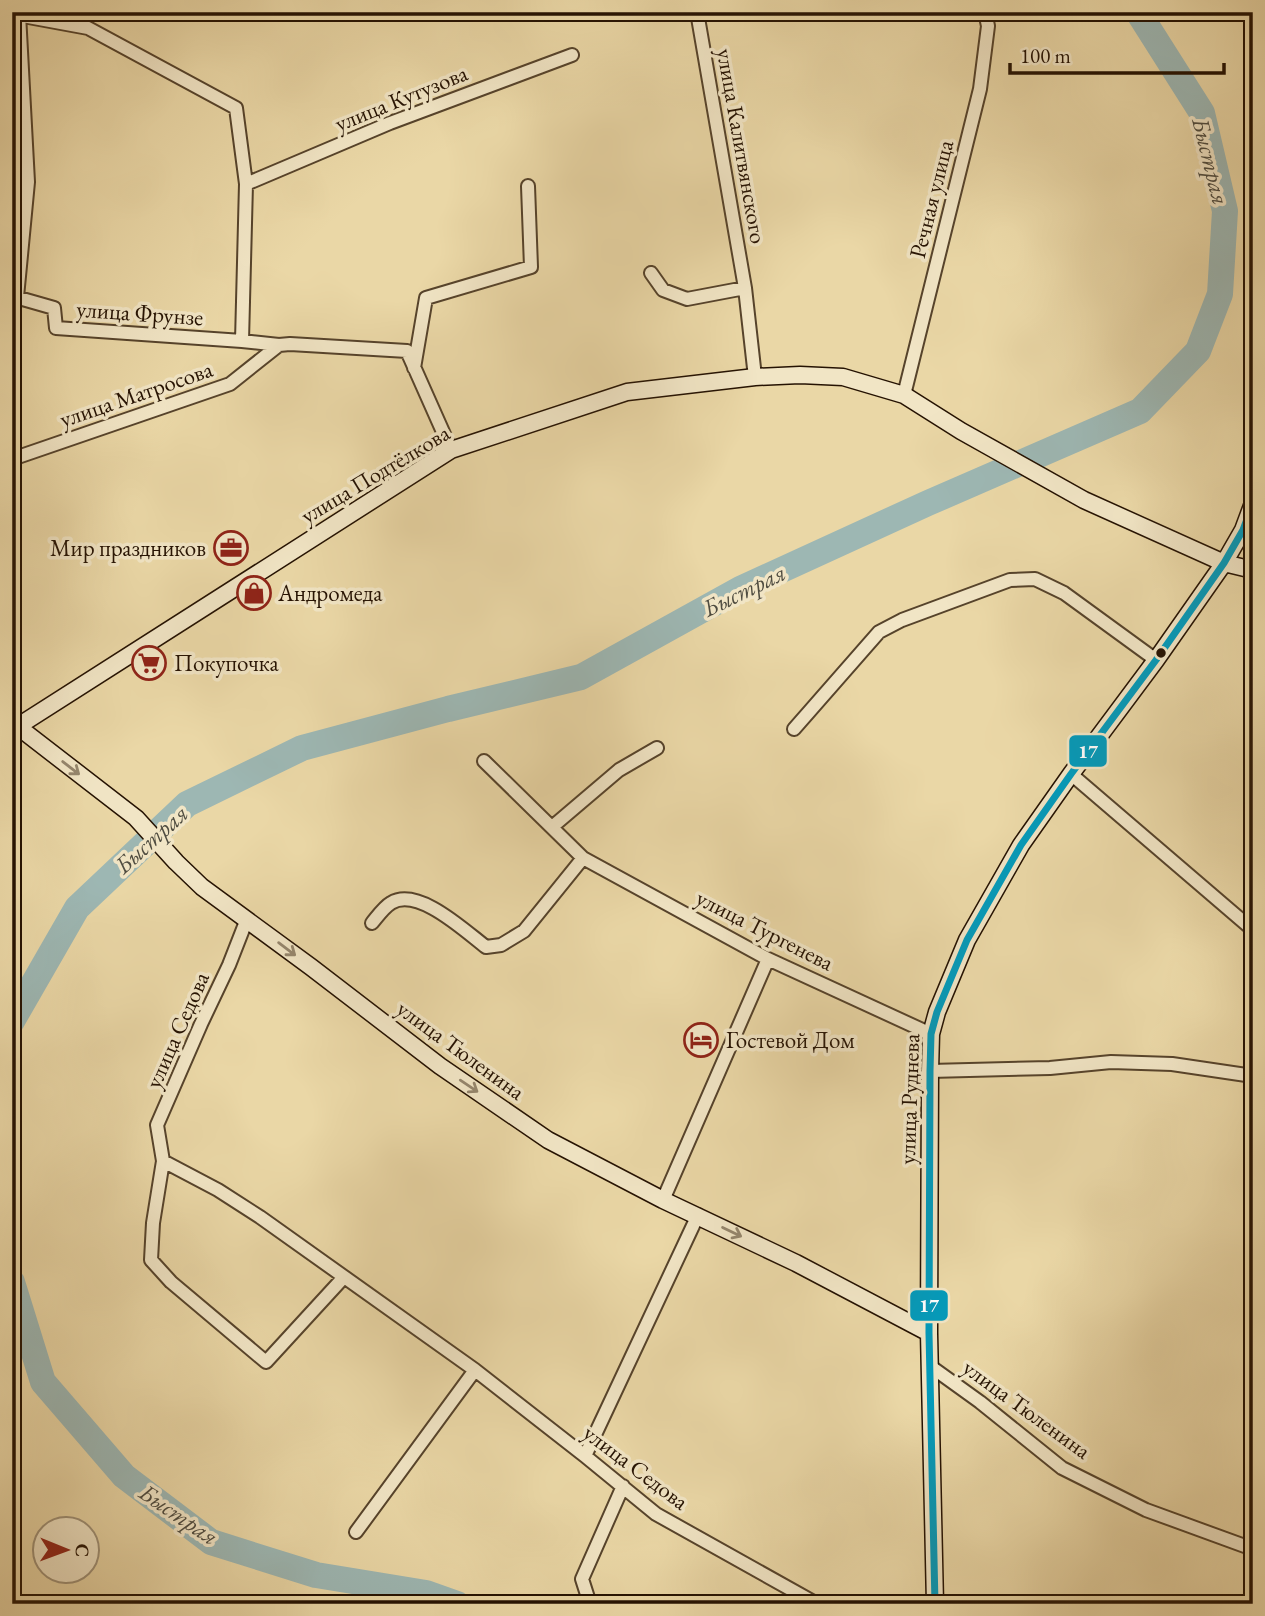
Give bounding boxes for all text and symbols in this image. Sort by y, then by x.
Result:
scale bar [1010,32,1223,76]
text: 100 m [1020,42,1071,69]
street label: улица Калитвянского [710,46,774,246]
street label: улица Кутузова [330,57,473,138]
water label: Быстрая [1185,113,1237,208]
street label: Речная улица [902,136,960,261]
street label: улица Фрунзе [76,294,204,332]
street label: улица Матросова [56,354,217,434]
street label: улица Подтёлкова [295,417,456,530]
office icon: Мир праздников [212,529,250,567]
place label: Мир праздников [50,533,206,563]
water label: Быстрая [696,557,791,624]
shop icon: Андромеда [235,574,273,612]
place label: Андромеда [277,578,383,608]
supermarket icon: Покупочка [130,644,168,682]
unlabelled marker [1154,646,1168,660]
place label: Покупочка [174,648,279,678]
line badge: 17 [1068,734,1108,768]
text: 17 [1078,739,1099,764]
one-way arrow [61,760,80,775]
water label: Быстрая [107,798,194,881]
street label: улица Тургенева [691,882,840,978]
one-way arrow [278,942,296,957]
street label: улица Седова [138,966,216,1093]
street label: улица Тюленина [391,993,532,1107]
hotel icon: Гостевой Дом [682,1021,720,1059]
place label: Гостевой Дом [726,1025,855,1055]
street label: улица Руднева [892,1032,926,1165]
one-way arrow [459,1079,478,1093]
one-way arrow [721,1225,742,1239]
line badge: 17 [909,1289,949,1322]
text: 17 [919,1293,940,1318]
street label: улица Тюленина [957,1352,1098,1466]
street label: улица Седова [577,1418,695,1517]
water label: Быстрая [133,1476,225,1552]
north arrow [32,1514,102,1584]
text: С [70,1543,95,1557]

